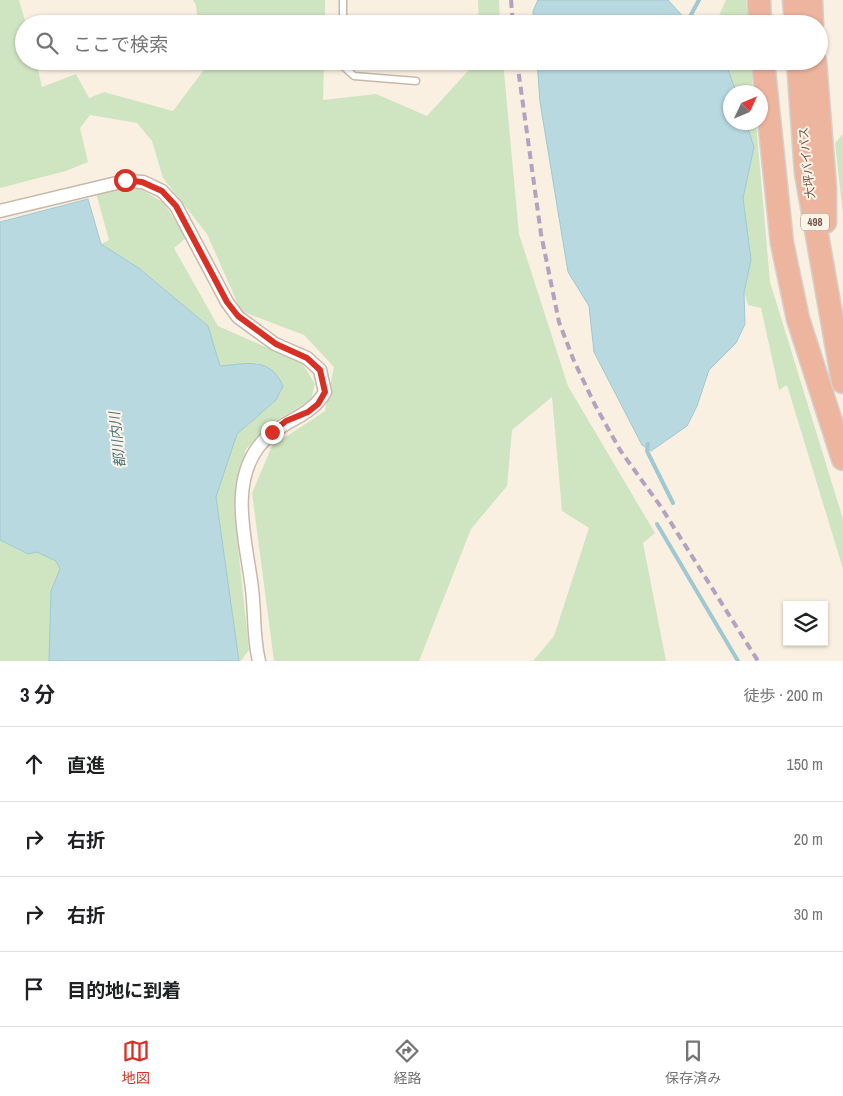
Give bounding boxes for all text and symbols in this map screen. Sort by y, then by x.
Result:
search box [15,15,828,70]
icon: search [33,29,61,57]
text: ここで検索 [73,31,168,57]
north arrow [723,85,768,130]
street label: 大坪バイパス [795,126,819,200]
route start [114,169,137,192]
road number: 498 [801,213,829,230]
water label: 都川内川 [105,409,129,469]
route end [261,421,284,444]
map controls [783,601,828,646]
button: layers [783,601,828,646]
text: 3 分 [20,680,55,709]
text: 徒歩 · 200 m [744,684,823,706]
icon: ahead [20,750,48,778]
text: 直進 [67,752,105,778]
text: 150 m [787,753,823,775]
icon: right [20,825,48,853]
text: 右折 [67,827,105,853]
text: 20 m [794,828,823,850]
icon: right [20,900,48,928]
text: 右折 [67,902,105,928]
text: 30 m [794,903,823,925]
icon: arrive [20,975,48,1003]
text: 目的地に到着 [67,977,181,1003]
tab: 地図 [122,1037,150,1087]
tab: 経路 [393,1037,421,1087]
tab: 保存済み [665,1037,721,1087]

